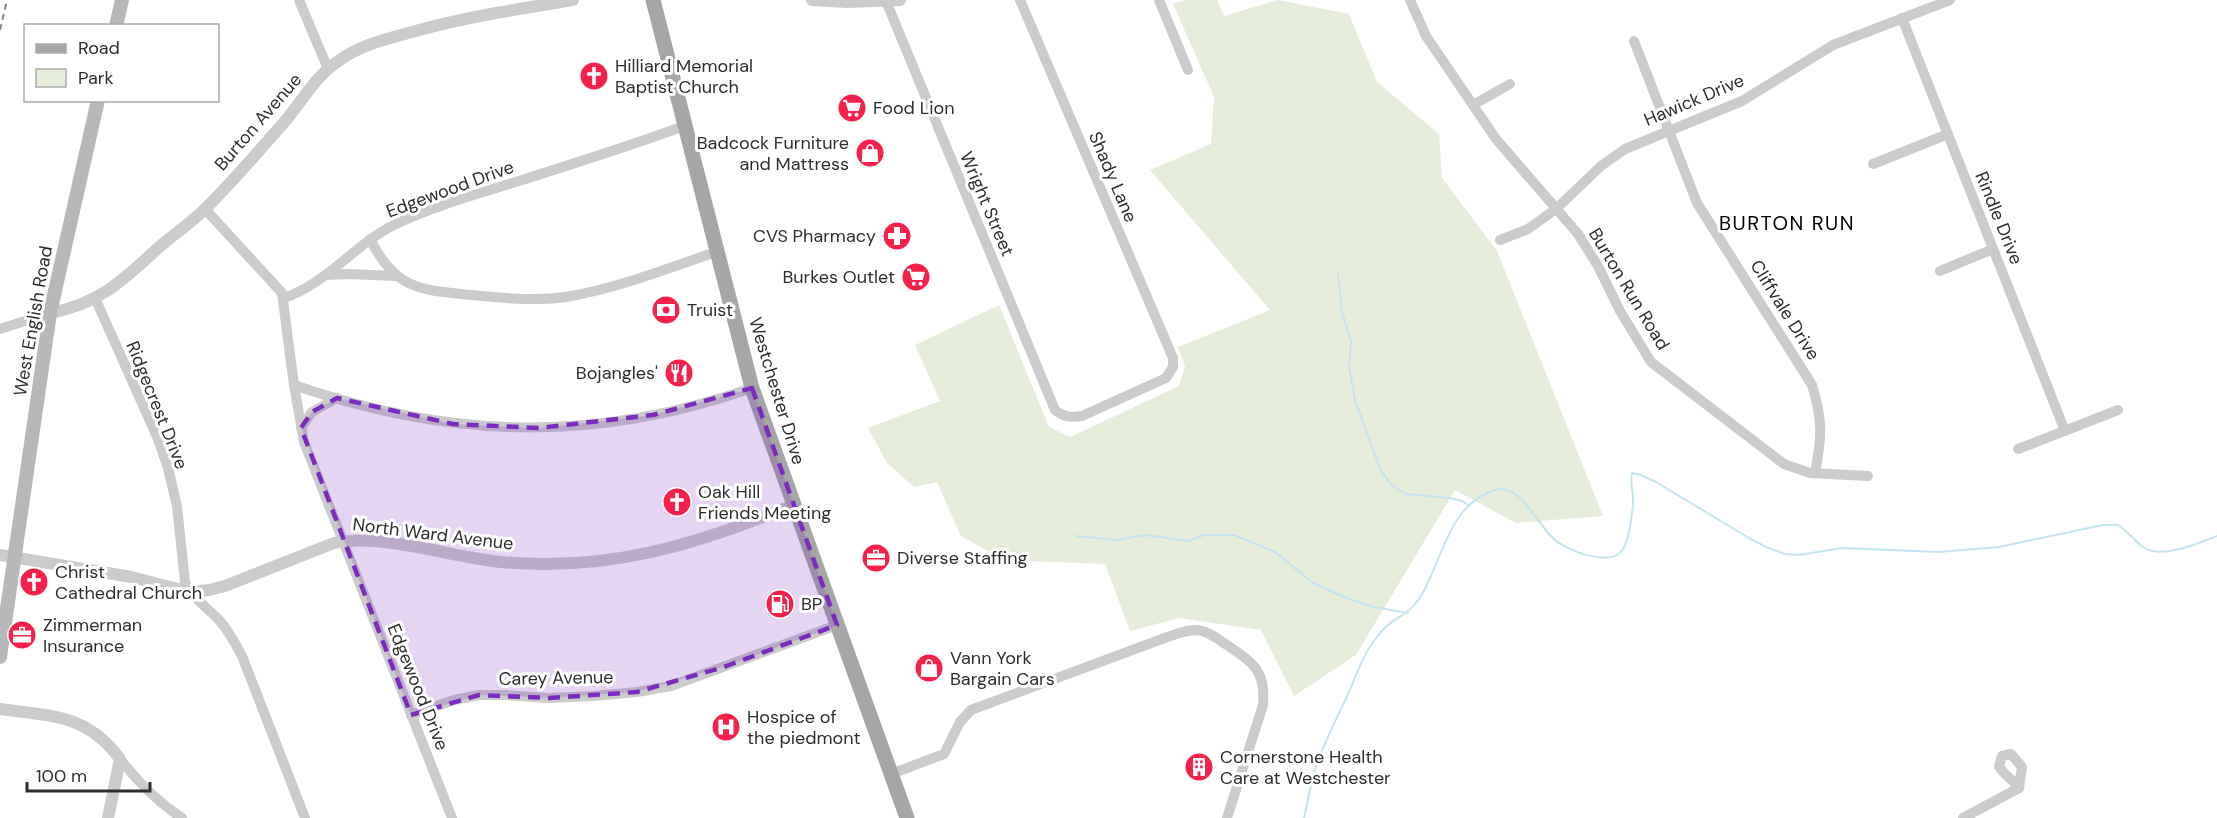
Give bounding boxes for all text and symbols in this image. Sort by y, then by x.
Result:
legend [24,24,219,102]
text: Road [78,36,120,60]
place label: Hilliard Memorial Baptist Church [615,54,753,99]
church icon: Hilliard Memorial Baptist Church [578,60,610,92]
text: Park [78,66,114,90]
street label: Burton Avenue [209,68,307,176]
street label: Hawick Drive [1640,68,1748,132]
supermarket icon: Food Lion [836,92,868,124]
place label: Food Lion [873,96,955,120]
street label: Shady Lane [1083,128,1143,226]
place label: Badcock Furniture and Mattress [697,131,849,176]
shop icon: Badcock Furniture and Mattress [854,137,886,169]
street label: Wright Street [954,148,1020,260]
street label: Edgewood Drive [383,155,517,223]
street label: Rindle Drive [1969,168,2029,268]
district label: BURTON RUN [1719,210,1855,236]
pharmacy icon: CVS Pharmacy [881,220,913,252]
street label: Burton Run Road [1583,223,1675,355]
place label: CVS Pharmacy [753,224,876,248]
street label: West English Road [8,244,58,398]
street label: Cliffvale Drive [1745,255,1825,365]
supermarket icon: Burkes Outlet [900,261,932,293]
place label: Burkes Outlet [782,265,895,289]
bank icon: Truist [650,294,682,326]
place label: Truist [687,298,733,322]
street label: Westchester Drive [743,314,811,468]
street label: Ridgecrest Drive [120,337,194,473]
restaurant icon: Bojangles' [663,357,695,389]
place label: Bojangles' [576,361,658,385]
place label: Oak Hill Friends Meeting [698,480,831,525]
church icon: Oak Hill Friends Meeting [661,486,693,518]
street label: North Ward Avenue [351,512,515,556]
office icon: Diverse Staffing [860,542,892,574]
place label: Diverse Staffing [897,546,1028,570]
place label: Christ Cathedral Church [55,560,202,605]
church icon: Christ Cathedral Church [18,566,50,598]
fuel station icon: BP [764,588,796,620]
place label: BP [801,592,822,616]
place label: Zimmerman Insurance [43,613,142,658]
office icon: Zimmerman Insurance [6,619,38,651]
street label: Edgewood Drive [382,620,454,754]
place label: Vann York Bargain Cars [950,646,1055,691]
shop icon: Vann York Bargain Cars [913,652,945,684]
street label: Carey Avenue [498,665,614,691]
place label: Hospice of the piedmont [747,705,861,750]
hospital icon: Hospice of the piedmont [710,711,742,743]
place label: Cornerstone Health Care at Westchester [1220,745,1391,790]
building icon: Cornerstone Health Care at Westchester [1183,751,1215,783]
scale bar [27,755,150,793]
text: 100 m [36,764,87,788]

